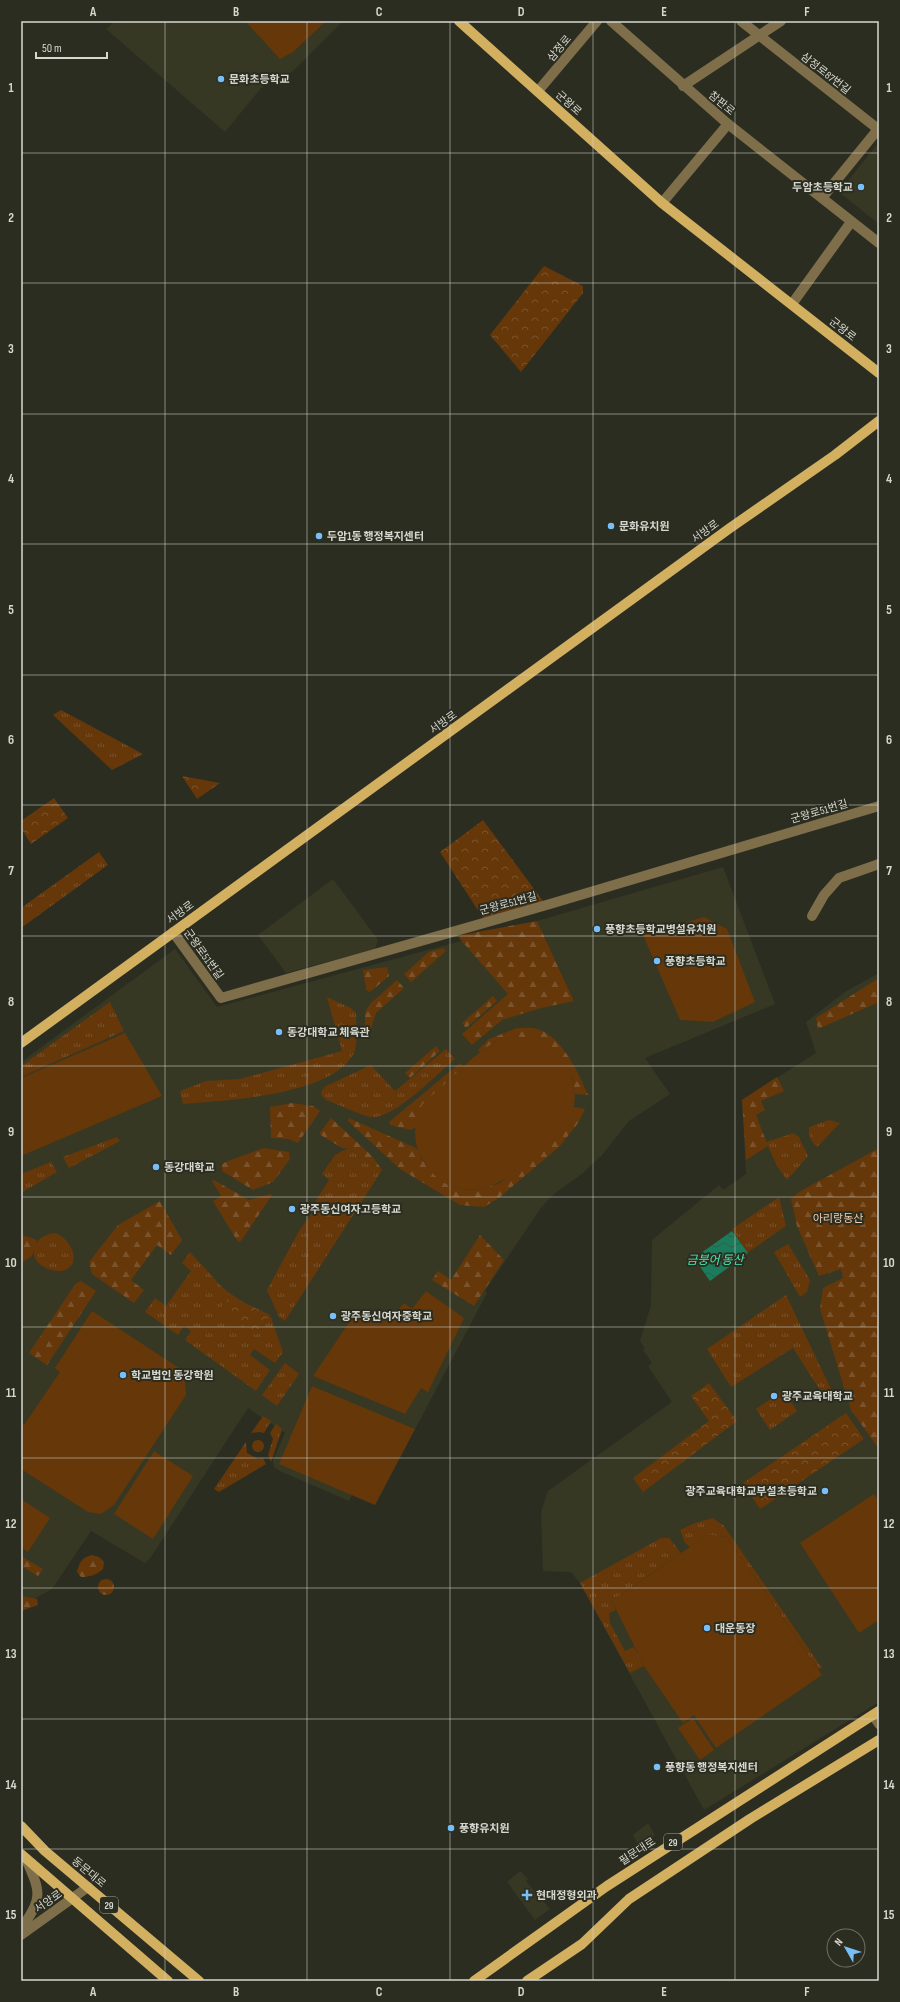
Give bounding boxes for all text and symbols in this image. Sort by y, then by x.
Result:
text: A [89,4,97,20]
text: B [233,4,239,20]
text: C [376,4,383,20]
text: D [518,4,525,20]
text: E [661,4,667,20]
text: F [804,4,810,20]
street label: 삼정로 [545,33,574,64]
scale bar [36,34,107,60]
text: 50 m [42,41,62,56]
street label: 삼정로87번길 [798,50,853,97]
place label: 문화초등학교 [229,73,290,86]
marker: 문화초등학교 [216,74,226,84]
text: 1 [8,80,14,96]
text: 1 [886,80,892,96]
street label: 군왕로 [553,88,584,118]
street label: 참판로 [706,89,737,118]
place label: 두암초등학교 [792,181,853,194]
marker: 두암초등학교 [856,182,866,192]
text: 2 [8,210,14,226]
text: 2 [886,210,892,226]
street label: 군왕로 [827,315,859,344]
text: 3 [8,341,14,357]
text: 3 [886,341,892,357]
text: 4 [8,471,14,487]
text: 4 [886,471,892,487]
street label: 서방로 [689,517,721,546]
place label: 문화유치원 [619,520,670,533]
marker: 문화유치원 [606,521,616,531]
place label: 두암1동 행정복지센터 [327,530,424,543]
marker: 두암1동 행정복지센터 [314,531,324,541]
text: 5 [8,602,14,618]
text: 5 [886,602,892,618]
street label: 서방로 [427,708,459,737]
text: 6 [8,732,14,748]
text: 6 [886,732,892,748]
street label: 군왕로51번길 [789,797,849,826]
text: 7 [8,863,14,879]
text: 7 [886,863,892,879]
street label: 군왕로51번길 [478,890,538,917]
street label: 서방로 [164,898,196,927]
place label: 풍향초등학교병설유치원 [605,923,716,936]
marker: 풍향초등학교병설유치원 [592,924,602,934]
street label: 군왕로51번길 [181,927,226,982]
place label: 풍향초등학교 [665,955,726,968]
marker: 풍향초등학교 [652,956,662,966]
text: 8 [8,994,14,1010]
text: 8 [886,994,892,1010]
place label: 동강대학교 체육관 [287,1026,370,1039]
marker: 동강대학교 체육관 [274,1027,284,1037]
text: 9 [8,1124,14,1140]
text: 9 [886,1124,892,1140]
place label: 동강대학교 [164,1161,215,1174]
marker: 동강대학교 [151,1162,161,1172]
place label: 광주동신여자고등학교 [300,1203,401,1216]
marker: 광주동신여자고등학교 [287,1204,297,1214]
park label: 아리랑동산 [813,1212,863,1225]
water label: 금붕어 동산 [686,1253,746,1268]
text: 10 [5,1255,17,1271]
text: 10 [883,1255,895,1271]
place label: 광주동신여자중학교 [341,1310,432,1323]
marker: 광주동신여자중학교 [328,1311,338,1321]
place label: 학교법인 동강학원 [131,1369,214,1382]
marker: 학교법인 동강학원 [118,1370,128,1380]
text: 11 [6,1385,16,1401]
text: 11 [884,1385,894,1401]
place label: 광주교육대학교 [782,1390,853,1403]
marker: 광주교육대학교 [769,1391,779,1401]
place label: 광주교육대학교부설초등학교 [685,1485,817,1498]
marker: 광주교육대학교부설초등학교 [820,1486,830,1496]
text: 12 [6,1516,17,1532]
text: 12 [884,1516,895,1532]
place label: 대운동장 [715,1622,755,1635]
marker: 대운동장 [702,1623,712,1633]
text: 13 [6,1646,17,1662]
text: 13 [884,1646,895,1662]
place label: 풍향동 행정복지센터 [665,1761,758,1774]
marker: 풍향동 행정복지센터 [652,1762,662,1772]
text: 14 [5,1777,17,1793]
text: 14 [883,1777,895,1793]
place label: 풍향유치원 [459,1822,510,1835]
marker: 풍향유치원 [446,1823,456,1833]
road number: 29 [664,1834,682,1850]
street label: 필문대로 [617,1835,658,1868]
street label: 동문대로 [69,1854,108,1890]
street label: 서양로 [32,1887,64,1915]
marker: 현대정형외과 [521,1889,533,1901]
place label: 현대정형외과 [536,1889,597,1902]
road number: 29 [100,1897,118,1913]
text: 15 [6,1907,17,1923]
text: 15 [884,1907,895,1923]
north arrow [826,1928,866,1968]
text: N [832,1936,846,1948]
text: A [89,1984,97,2000]
text: B [233,1984,239,2000]
text: C [376,1984,383,2000]
text: D [518,1984,525,2000]
text: E [661,1984,667,2000]
text: F [804,1984,810,2000]

